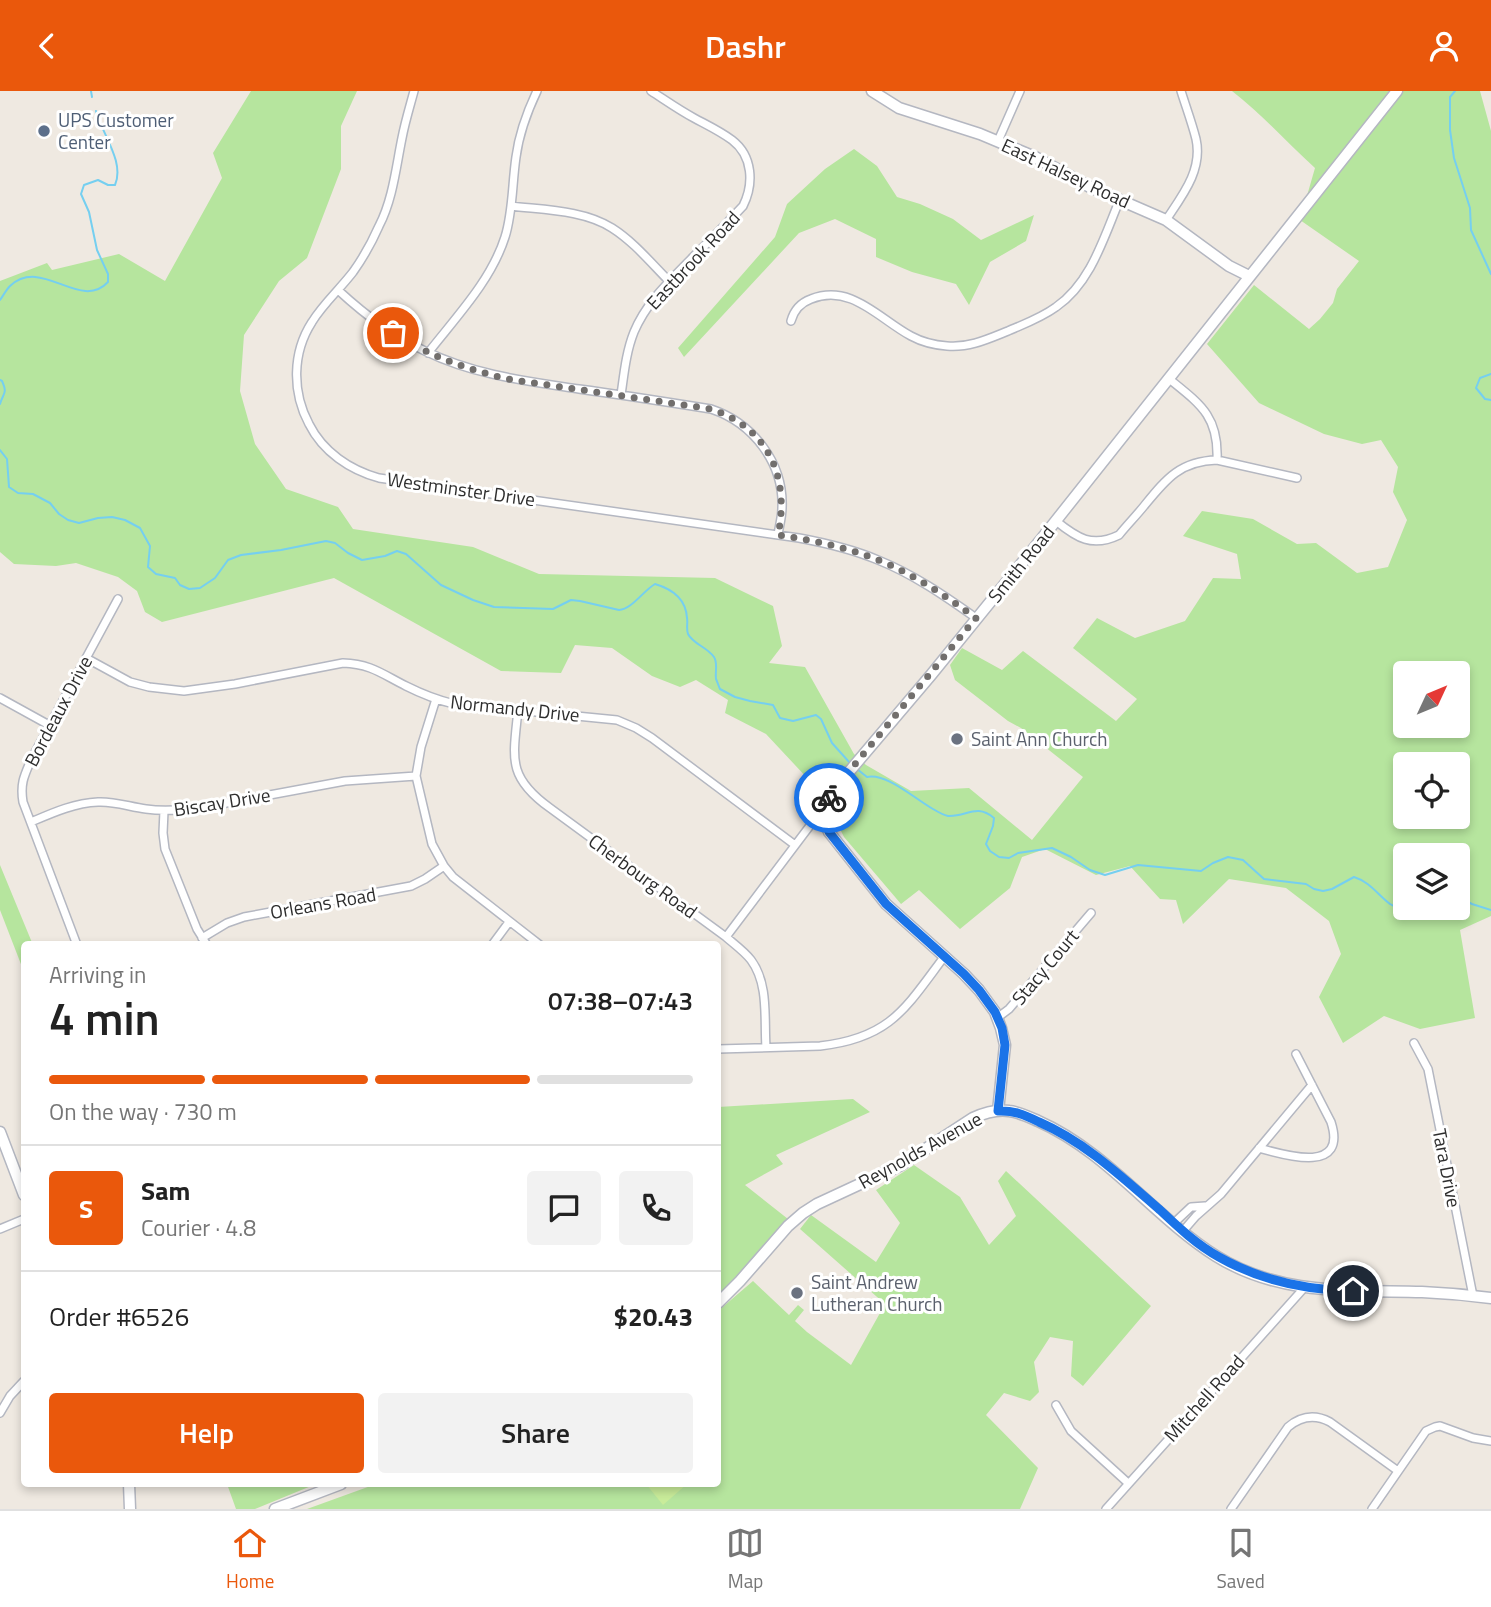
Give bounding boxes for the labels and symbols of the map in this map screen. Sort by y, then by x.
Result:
place label: UPS Customer Center [58,105,174,156]
marker: UPS Customer Center [36,123,52,139]
street label: East Halsey Road [997,130,1135,215]
street label: Eastbrook Road [639,204,746,316]
pin [363,303,423,363]
street label: Westminster Drive [385,464,537,513]
street label: Smith Road [980,519,1061,609]
street label: Bordeaux Drive [16,650,99,771]
north arrow [1393,661,1470,739]
street label: Normandy Drive [449,686,581,729]
place label: Saint Ann Church [971,724,1107,753]
marker: Saint Ann Church [949,731,965,747]
courier [794,763,864,833]
street label: Biscay Drive [172,780,272,823]
street label: Cherbourg Road [583,826,704,925]
street label: Orleans Road [268,879,378,926]
street label: Stacy Court [1004,922,1085,1011]
street label: Reynolds Avenue [853,1104,987,1196]
street label: Tara Drive [1426,1126,1469,1210]
pin [1323,1261,1383,1321]
place label: Saint Andrew Lutheran Church [811,1267,943,1318]
marker: Saint Andrew Lutheran Church [789,1285,805,1301]
street label: Mitchell Road [1156,1347,1251,1448]

